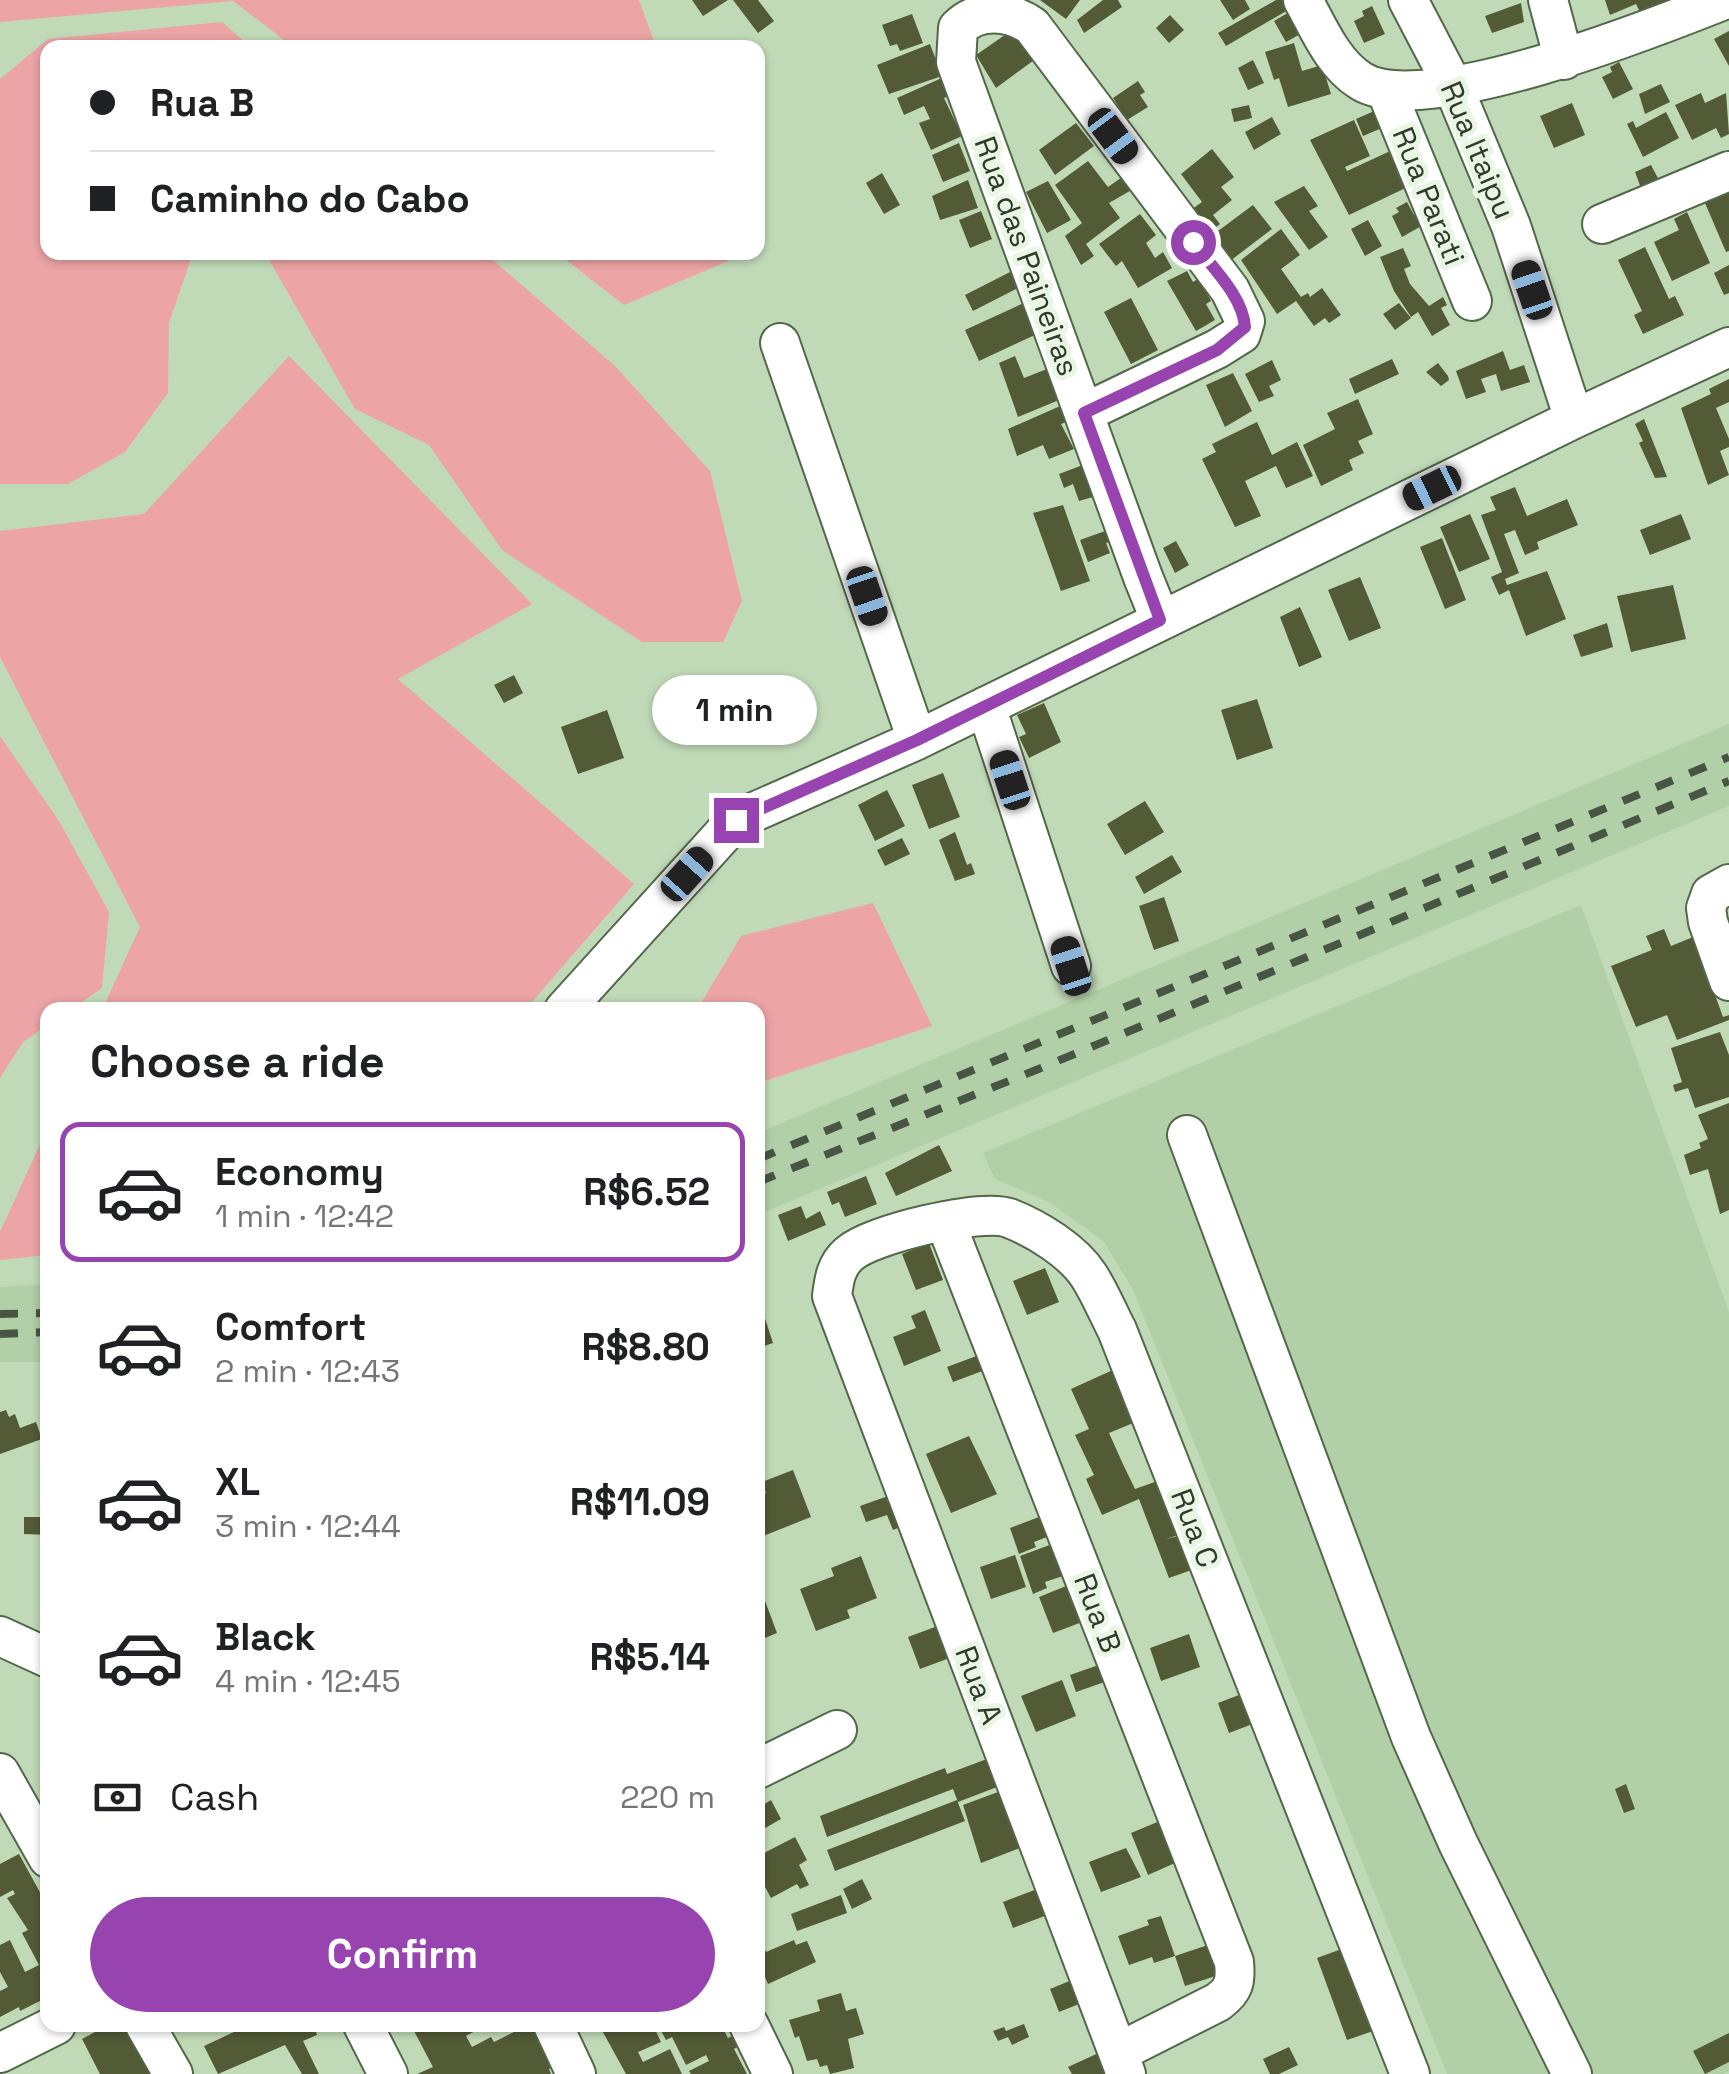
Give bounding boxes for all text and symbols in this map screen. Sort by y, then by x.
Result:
street label: Rua Itaipu [1432,75,1524,225]
text: Rua B [150,79,254,127]
car [1083,103,1143,169]
street label: Rua Parati [1384,121,1474,271]
street label: Rua das Paineiras [966,131,1088,381]
text: Caminho do Cabo [150,175,470,223]
route start [1171,220,1216,265]
car [1508,257,1556,323]
car [1398,461,1466,515]
car [843,563,891,629]
callout: 1 min [654,675,818,745]
text: 1 min [695,690,774,730]
car [986,747,1034,813]
route end [714,798,759,843]
car [656,842,718,906]
car [1047,933,1095,999]
text: Choose a ride [90,1033,385,1090]
icon: car [95,1147,185,1237]
text: Economy [215,1148,384,1196]
text: R$6.52 [583,1168,710,1216]
text: 1 min · 12:42 [215,1196,394,1236]
icon: car [95,1302,185,1392]
text: Comfort [215,1303,366,1351]
text: R$8.80 [581,1323,710,1371]
text: 2 min · 12:43 [215,1351,400,1391]
icon: car [95,1457,185,1547]
text: XL [215,1458,260,1506]
text: R$11.09 [570,1478,710,1526]
street label: Rua C [1162,1483,1228,1573]
text: 3 min · 12:44 [215,1506,401,1546]
street label: Rua B [1065,1568,1131,1658]
icon: car [95,1612,185,1702]
text: Black [215,1613,316,1661]
text: R$5.14 [589,1633,710,1681]
street label: Rua A [946,1640,1012,1730]
text: 4 min · 12:45 [215,1661,401,1701]
icon: cash [90,1770,145,1825]
text: Cash [170,1773,259,1821]
text: 220 m [620,1777,715,1817]
button: Confirm [90,1897,715,2012]

